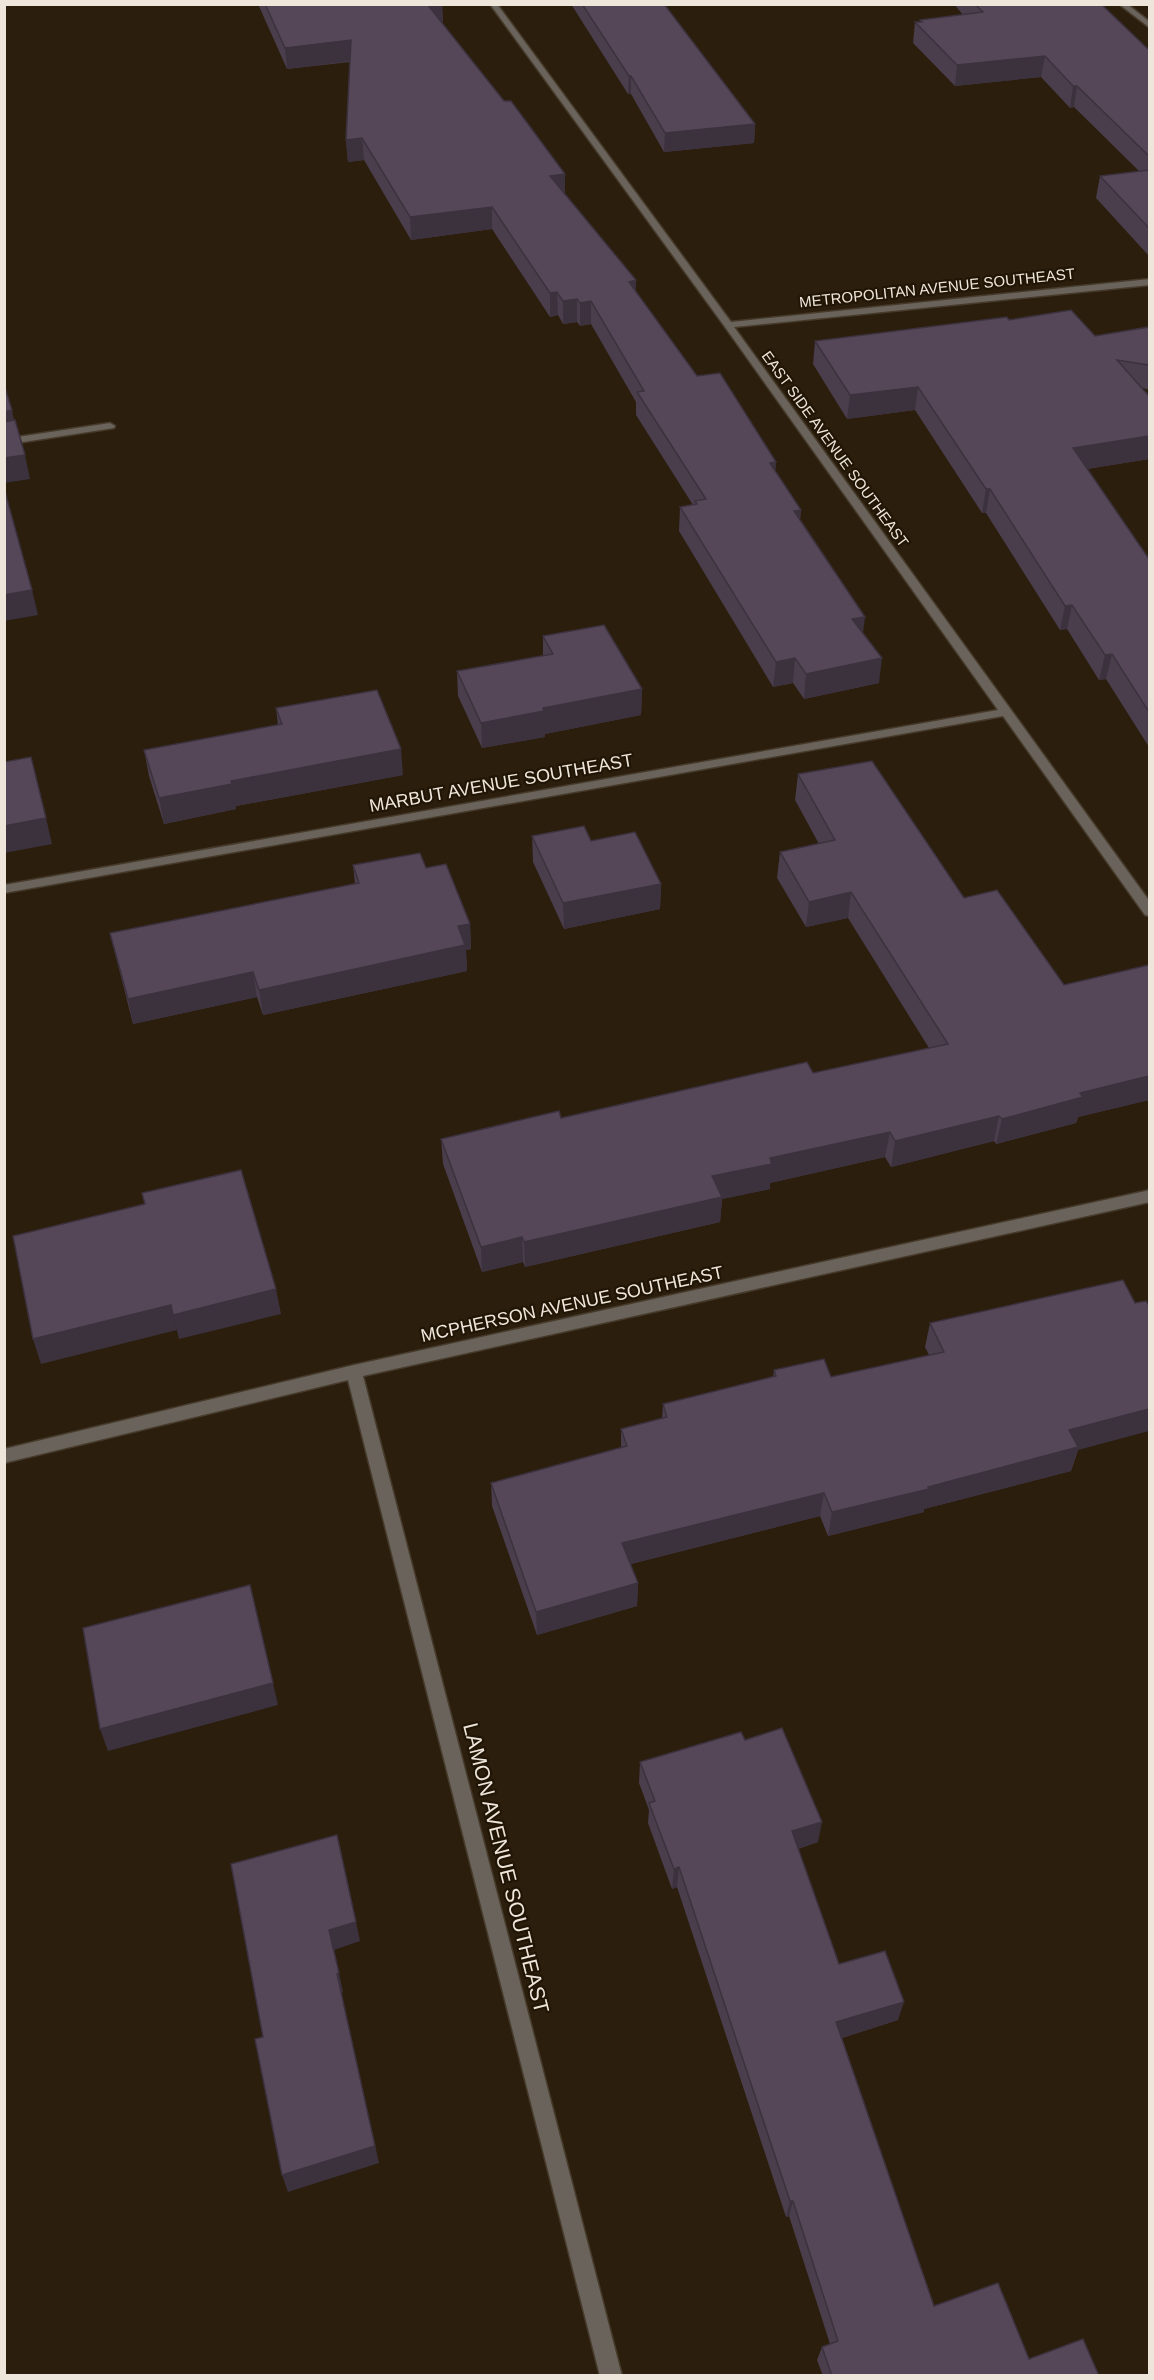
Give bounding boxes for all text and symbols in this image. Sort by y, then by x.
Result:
street label: METROPOLITAN AVENUE SOUTHEAST [798,265,1076,310]
street label: EAST SIDE AVENUE SOUTHEAST [759,348,912,550]
street label: MARBUT AVENUE SOUTHEAST [368,750,634,816]
street label: MCPHERSON AVENUE SOUTHEAST [419,1262,725,1346]
street label: LAMON AVENUE SOUTHEAST [459,1720,554,2016]

